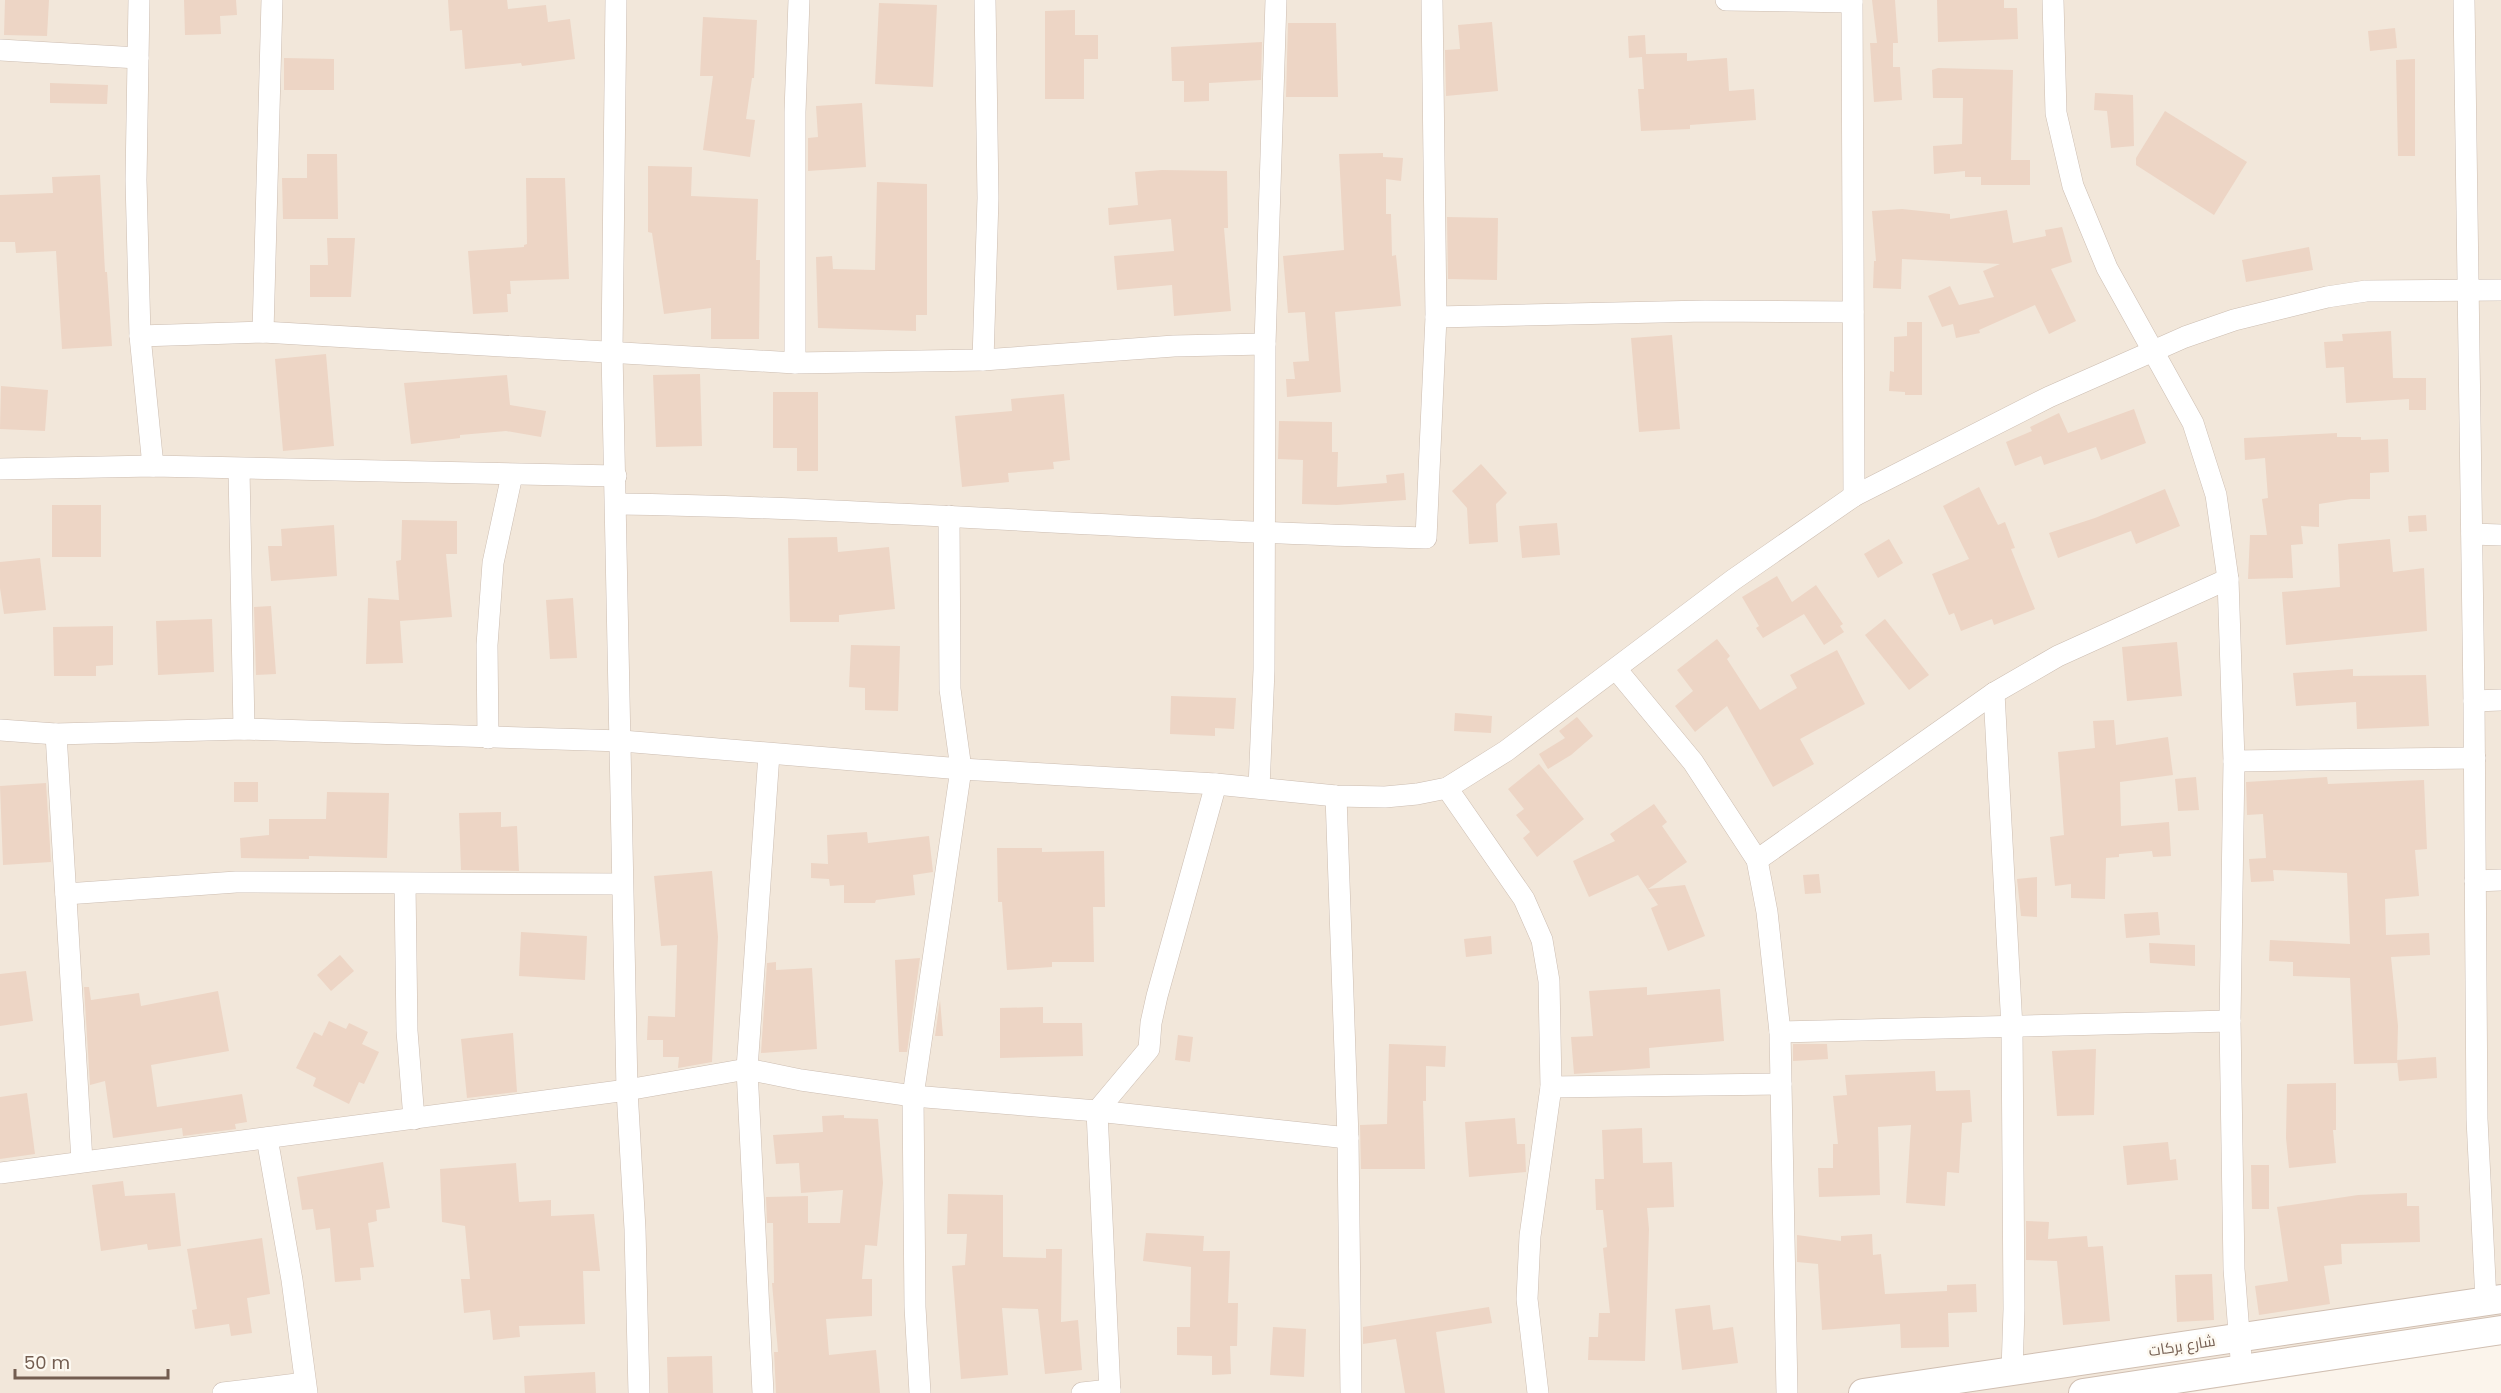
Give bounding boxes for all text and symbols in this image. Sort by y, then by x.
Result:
street label: شارع بركات [2147,1330,2217,1362]
scale bar [15,1342,168,1380]
text: 50 m [24,1350,70,1375]

